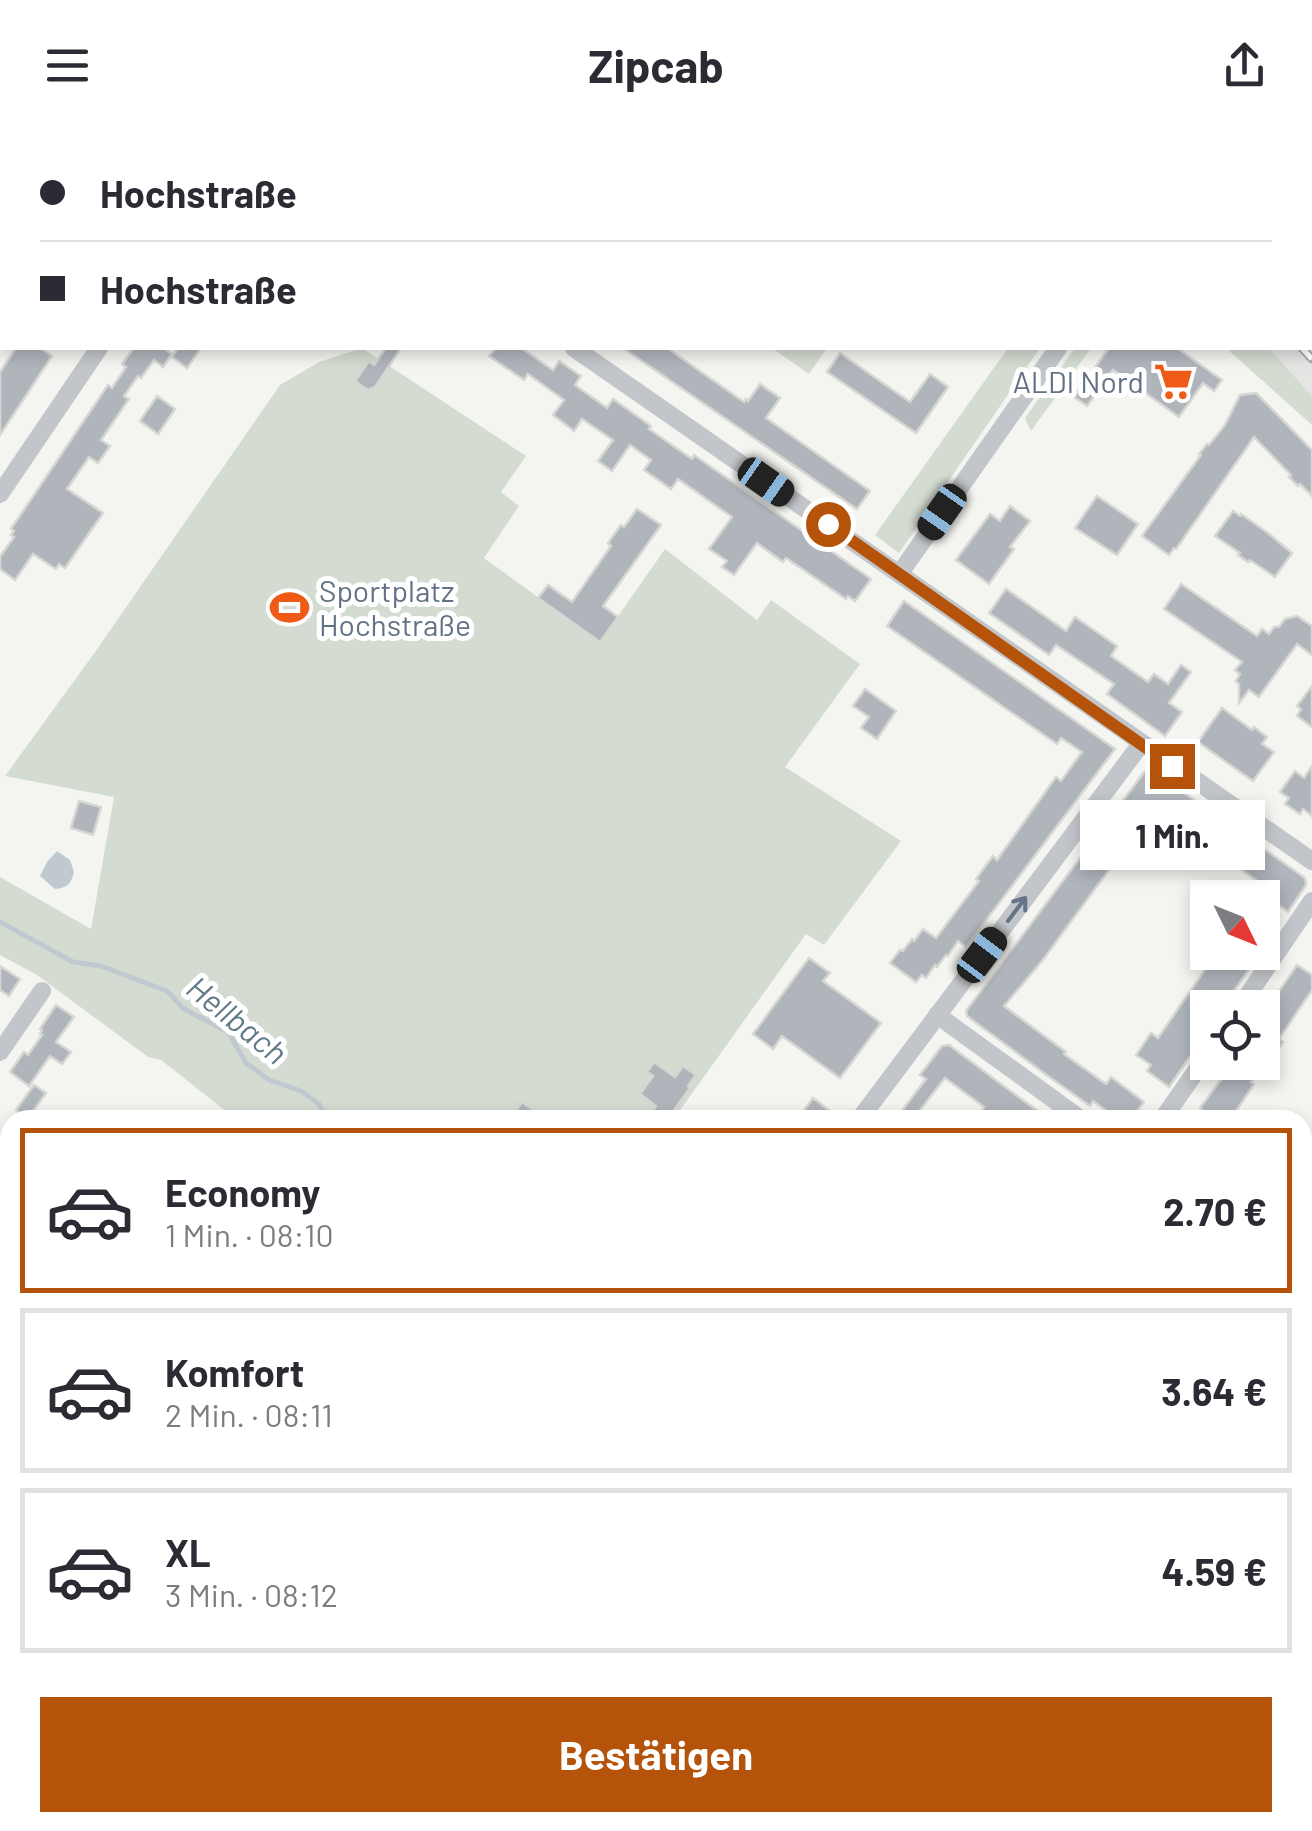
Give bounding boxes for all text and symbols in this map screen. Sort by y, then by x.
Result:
icon: menu [40,38,95,93]
text: Zipcab [588,38,724,92]
icon: share [1217,38,1272,93]
text: Hochstraße [100,170,297,216]
text: Hochstraße [100,266,297,312]
supermarket icon: ALDI Nord [1153,360,1195,402]
place label: ALDI Nord [1013,363,1144,399]
car [733,453,799,511]
car [913,479,971,545]
route start [806,502,851,547]
place label: Sportplatz Hochstraße [319,572,471,642]
sports icon: Sportplatz Hochstraße [268,586,310,628]
route end [1150,744,1195,789]
callout: 1 Min. [1080,801,1264,871]
text: 1 Min. [1135,816,1210,854]
north arrow [1190,880,1280,970]
map controls [1190,880,1280,1080]
one-way arrow [1006,896,1027,923]
car [952,922,1012,988]
water label: Hellbach [180,967,296,1071]
button: locate [1190,990,1280,1080]
icon: car [45,1166,135,1256]
text: Economy [165,1169,320,1215]
text: 2.70 € [1163,1188,1267,1234]
text: 1 Min. · 08:10 [165,1215,334,1253]
icon: car [45,1346,135,1436]
text: Komfort [165,1349,304,1395]
text: 3.64 € [1161,1368,1267,1414]
text: 2 Min. · 08:11 [165,1395,333,1433]
icon: car [45,1526,135,1616]
text: XL [165,1529,211,1575]
text: 4.59 € [1161,1548,1267,1594]
text: 3 Min. · 08:12 [165,1575,338,1613]
button: Bestätigen [40,1697,1272,1812]

